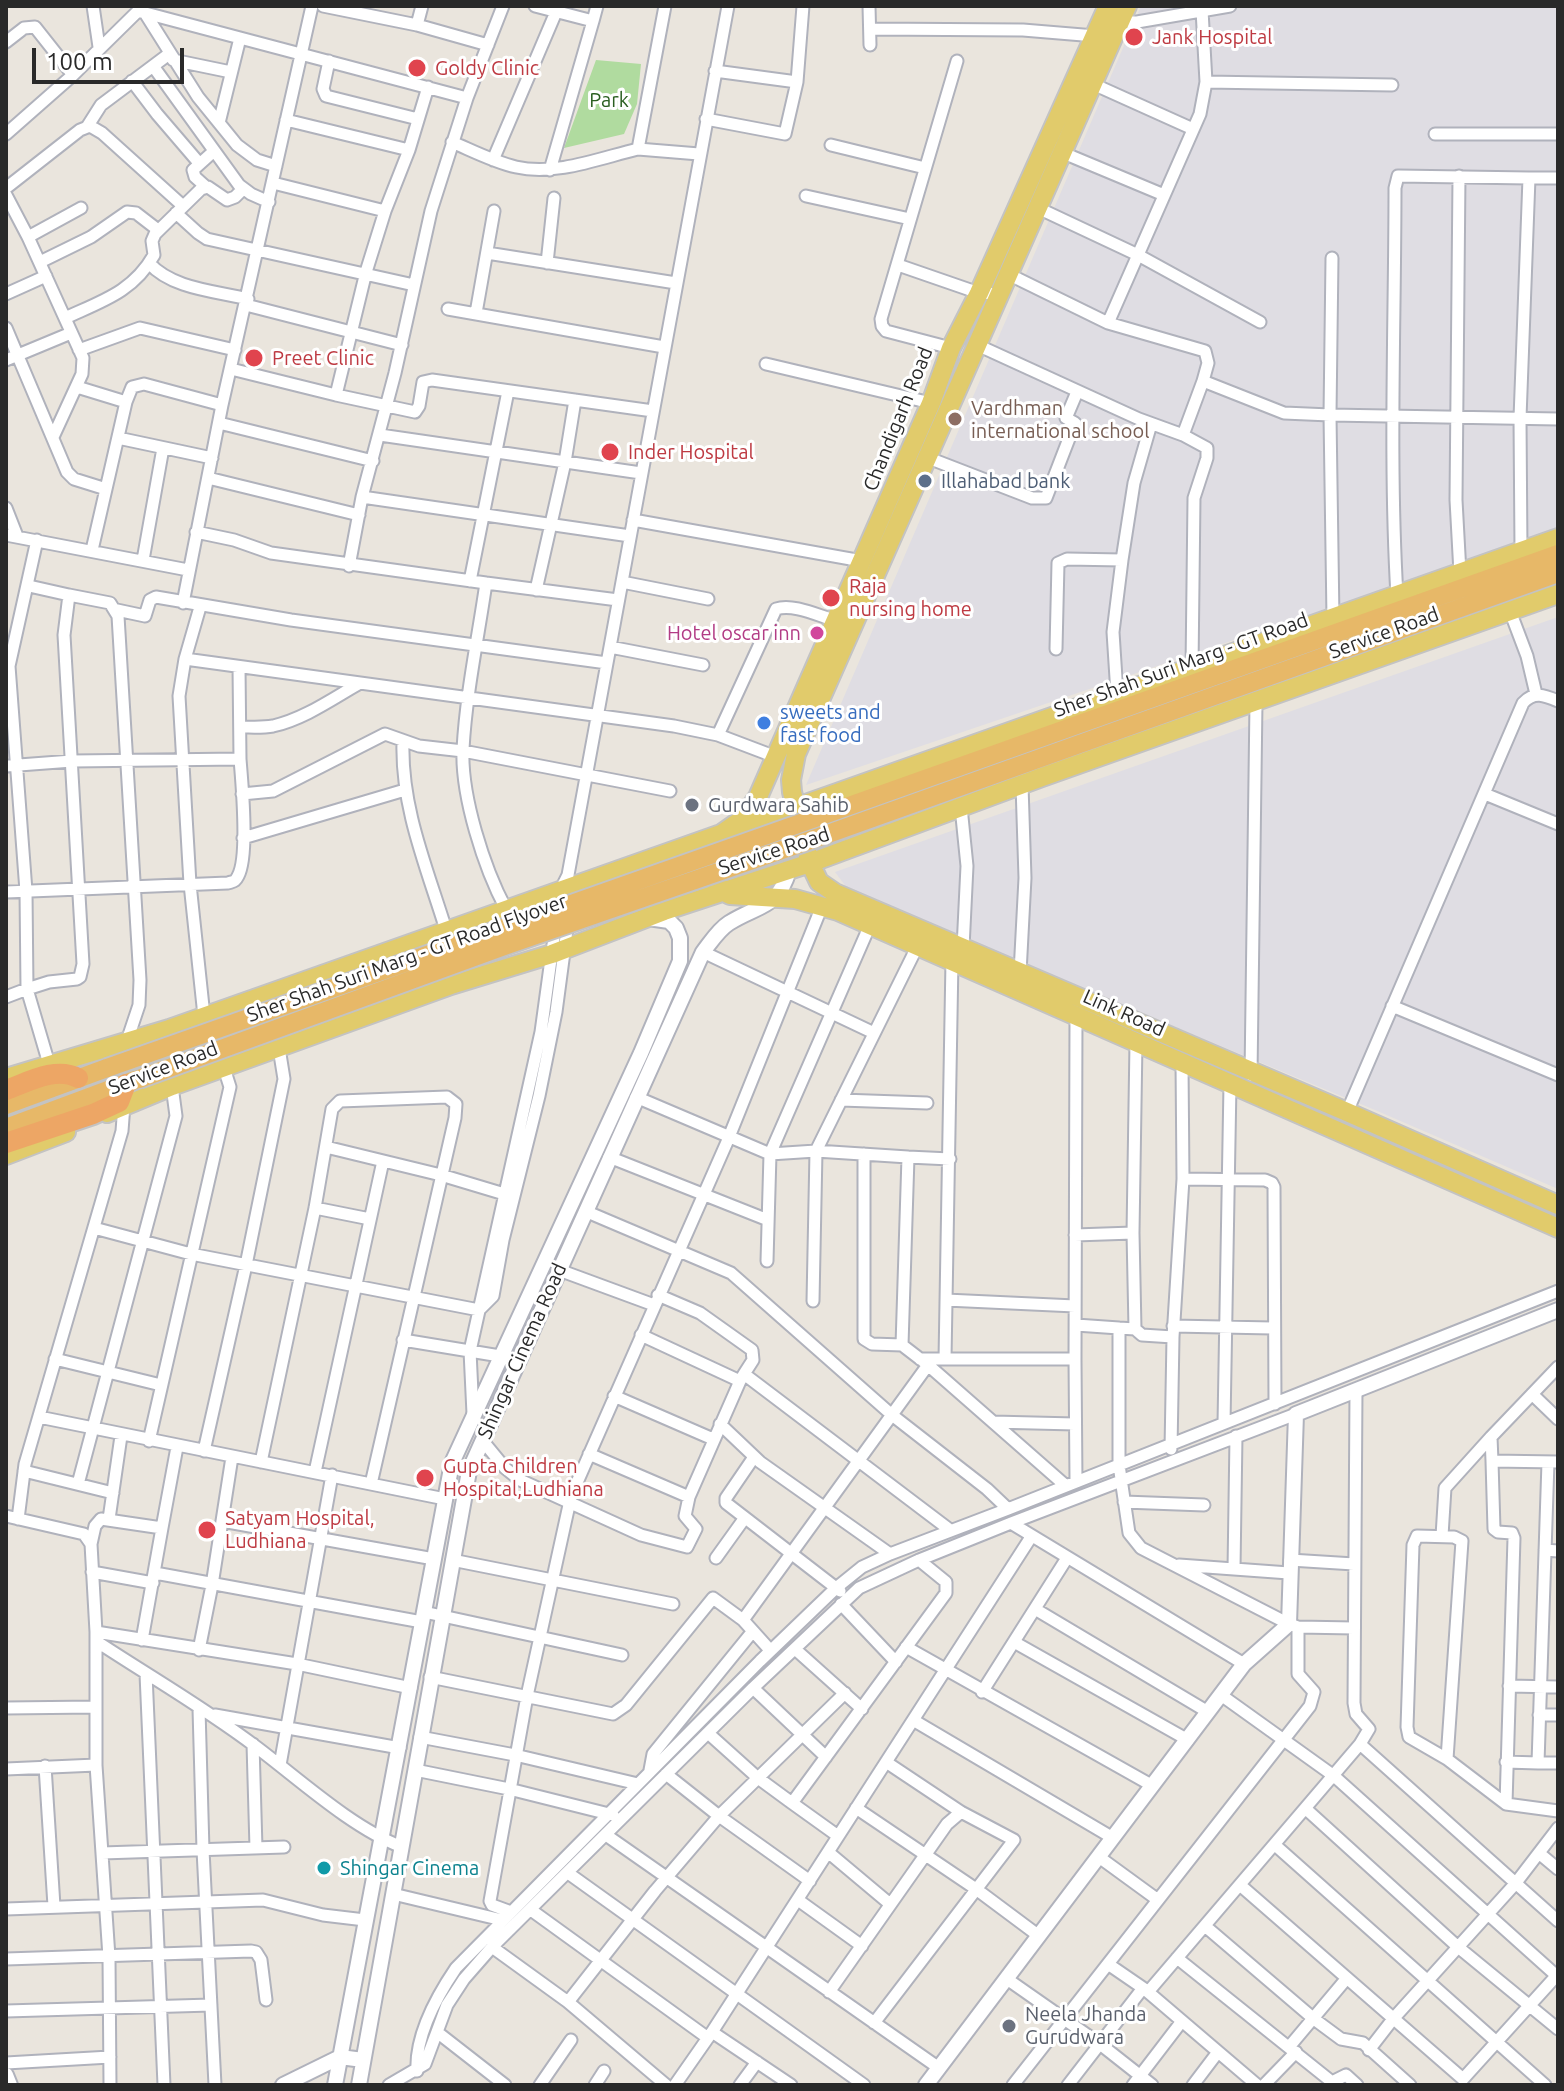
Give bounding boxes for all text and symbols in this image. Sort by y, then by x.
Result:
place label: Jank Hospital [1152,25,1272,49]
marker: Jank Hospital [1123,26,1145,48]
scale bar [36,32,188,82]
text: 100 m [46,48,113,75]
place label: Goldy Clinic [435,56,539,80]
marker: Goldy Clinic [406,57,428,79]
park label: Park [589,88,629,112]
street label: Chandigarh Road [858,343,938,495]
place label: Preet Clinic [272,346,374,370]
marker: Preet Clinic [243,347,265,369]
place label: Vardhman international school [971,396,1149,443]
marker: Vardhman international school [946,410,964,428]
place label: Inder Hospital [628,440,754,464]
marker: Inder Hospital [599,441,621,463]
place label: Illahabad bank [941,469,1070,493]
marker: Illahabad bank [916,472,934,490]
place label: Raja nursing home [849,574,972,621]
marker: Raja nursing home [820,587,842,609]
street label: Service Road [1326,602,1442,664]
street label: Sher Shah Suri Marg - GT Road [1051,608,1311,722]
place label: Hotel oscar inn [667,621,801,645]
marker: Hotel oscar inn [808,624,826,642]
place label: sweets and fast food [780,700,881,747]
marker: sweets and fast food [755,714,773,732]
place label: Gurdwara Sahib [708,793,849,817]
marker: Gurdwara Sahib [683,796,701,814]
street label: Service Road [716,822,832,880]
street label: Sher Shah Suri Marg - GT Road Flyover [244,889,570,1027]
street label: Link Road [1079,984,1169,1042]
street label: Service Road [105,1036,221,1100]
street label: Shingar Cinema Road [472,1259,572,1443]
place label: Gupta Children Hospital,Ludhiana [443,1454,604,1501]
marker: Gupta Children Hospital,Ludhiana [414,1467,436,1489]
place label: Satyam Hospital, Ludhiana [225,1506,375,1553]
marker: Satyam Hospital, Ludhiana [196,1519,218,1541]
place label: Shingar Cinema [340,1856,479,1880]
marker: Shingar Cinema [315,1859,333,1877]
place label: Neela Jhanda Gurudwara [1025,2002,1146,2049]
marker: Neela Jhanda Gurudwara [1000,2017,1018,2035]

